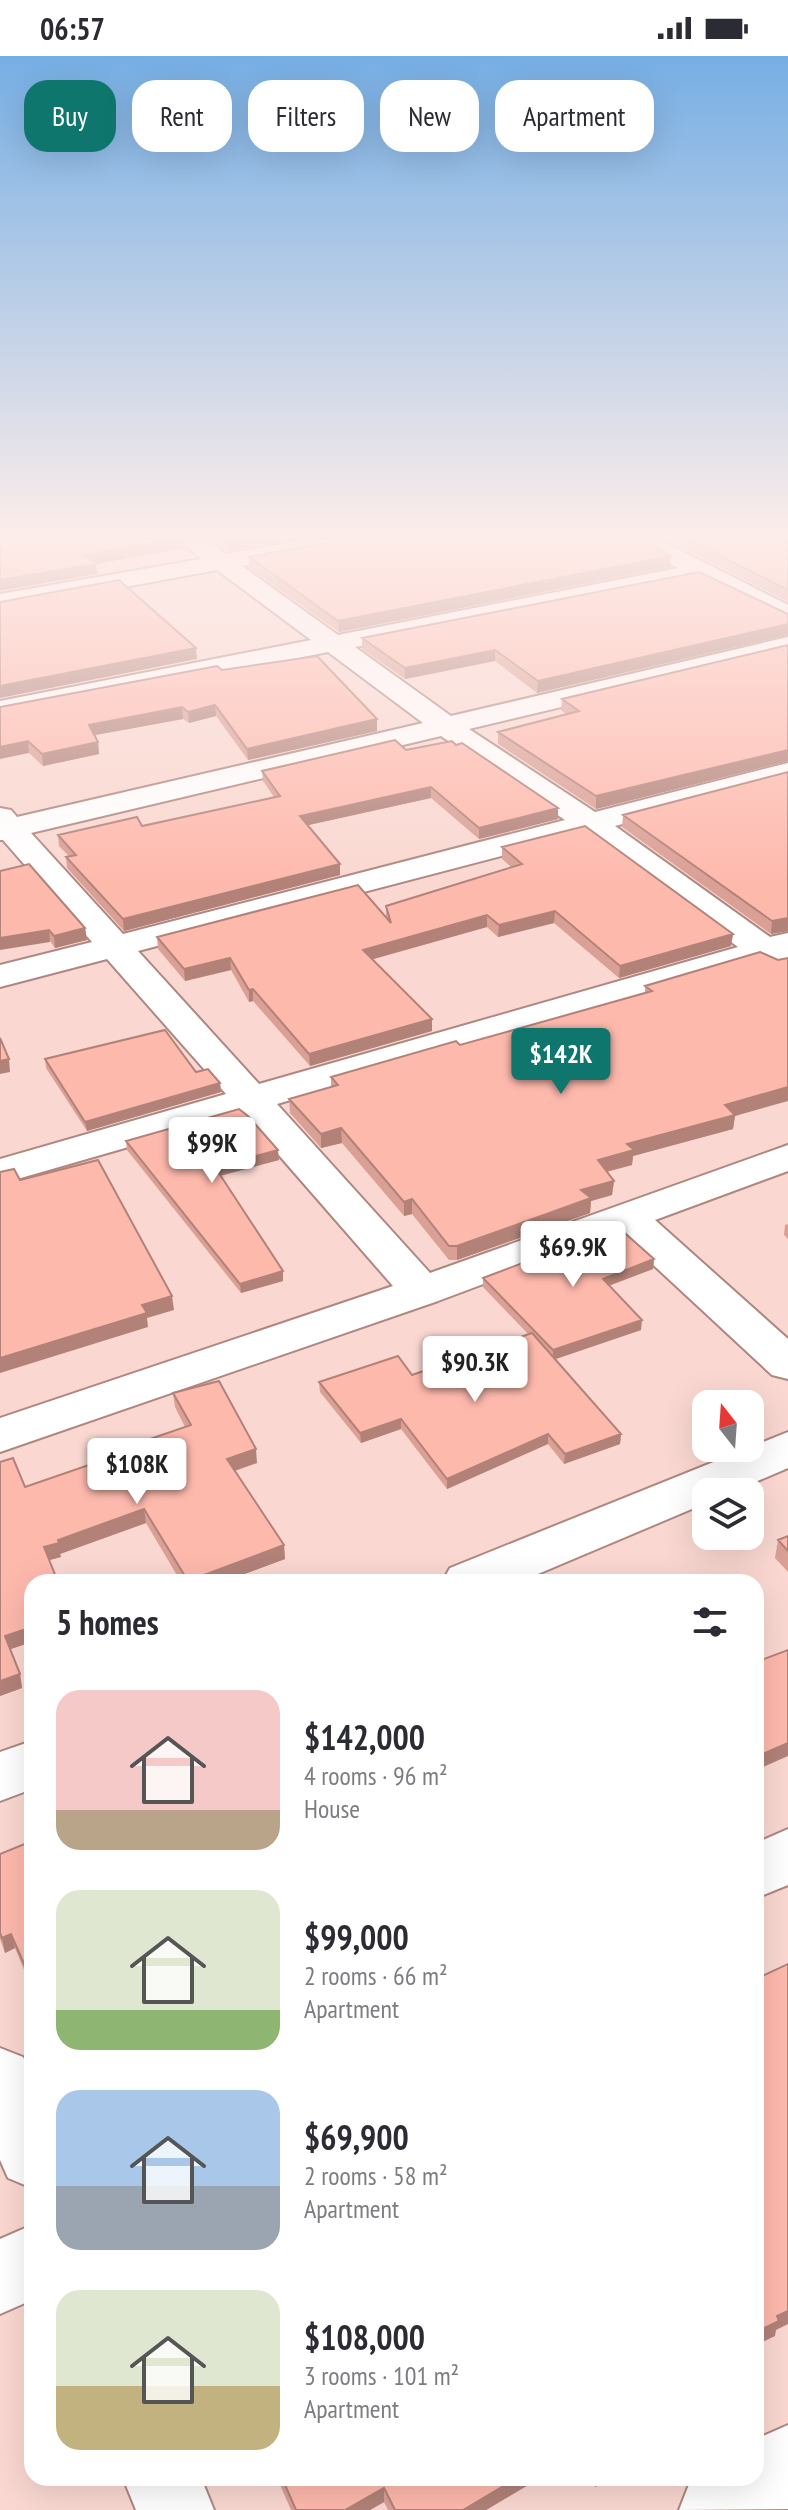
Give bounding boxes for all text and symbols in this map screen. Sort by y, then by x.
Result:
text: 06:57 [40,9,105,48]
chip: Buy [24,80,116,152]
chip: Rent [132,80,232,152]
chip: Filters [248,80,364,152]
chip: New [380,80,479,152]
chip: Apartment [495,80,654,152]
pin: $142K [505,1028,617,1096]
text: $142K [529,1037,593,1070]
pin: $99K [165,1117,259,1185]
text: $99K [187,1126,237,1159]
pin: $69.9K [508,1221,638,1289]
text: $69.9K [539,1230,607,1263]
pin: $90.3K [410,1336,540,1404]
text: $90.3K [441,1345,509,1378]
north arrow [692,1390,764,1462]
map controls [692,1390,764,1550]
pin: $108K [81,1438,193,1506]
text: $108K [105,1447,169,1480]
button: layers [692,1478,764,1550]
text: 5 homes [56,1600,159,1644]
icon: filters [688,1600,732,1644]
text: $142,000 [304,1715,425,1759]
icon: home [120,1722,216,1818]
text: 4 rooms · 96 m² [304,1759,448,1792]
text: House [304,1792,360,1825]
text: $99,000 [304,1915,409,1959]
icon: home [120,1922,216,2018]
text: 2 rooms · 66 m² [304,1959,448,1992]
text: Apartment [304,1992,399,2025]
text: $69,900 [304,2115,409,2159]
icon: home [120,2122,216,2218]
text: 2 rooms · 58 m² [304,2159,448,2192]
text: Apartment [304,2192,399,2225]
text: $108,000 [304,2315,425,2359]
icon: home [120,2322,216,2418]
text: 3 rooms · 101 m² [304,2359,459,2392]
text: Apartment [304,2392,399,2425]

